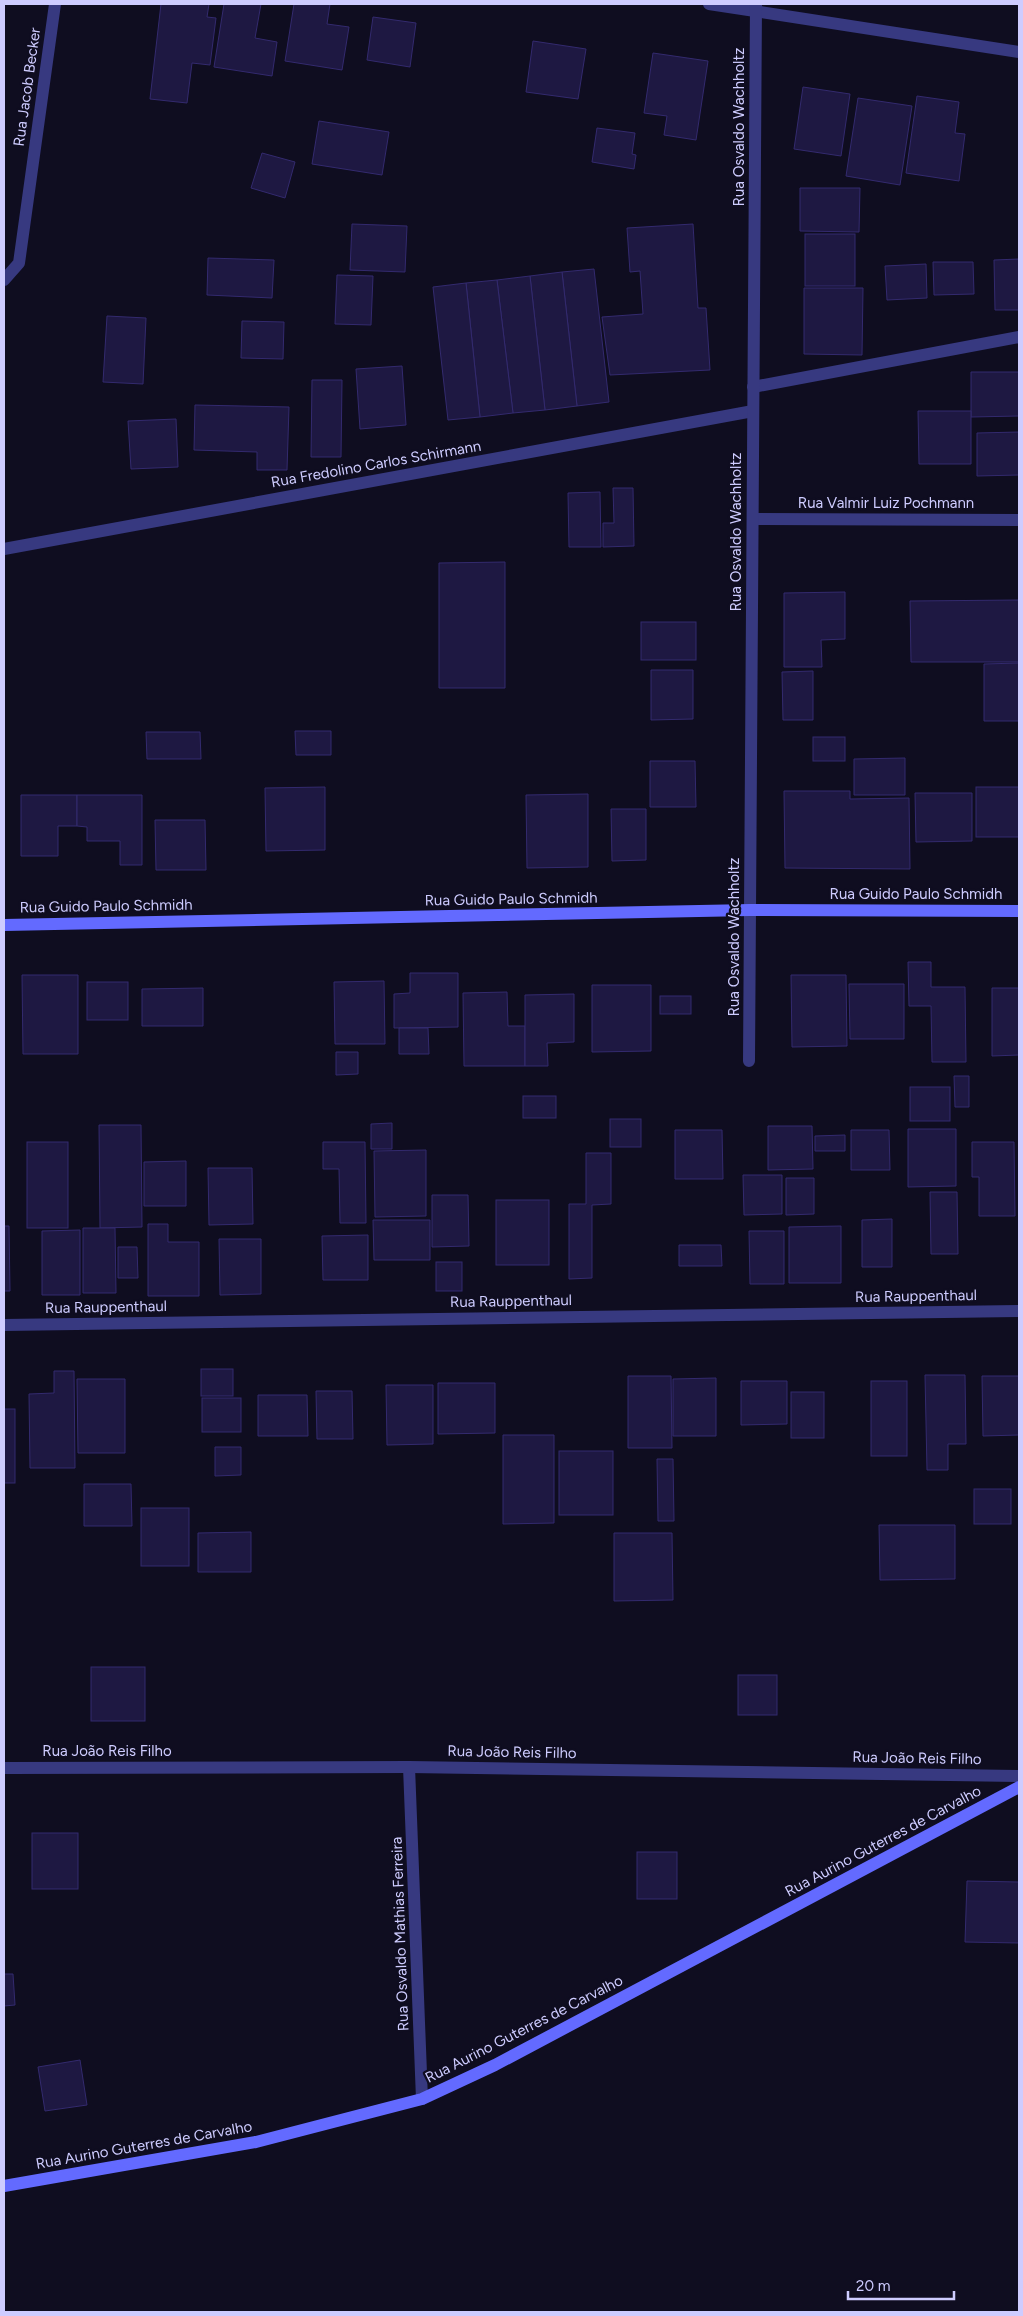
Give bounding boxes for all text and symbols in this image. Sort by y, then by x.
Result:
street label: Rua Jacob Becker [10,27,44,147]
street label: Rua Osvaldo Wachholtz [730,48,748,206]
street label: Rua Fredolino Carlos Schirmann [270,437,482,491]
street label: Rua Osvaldo Wachholtz [727,453,745,611]
street label: Rua Valmir Luiz Pochmann [798,494,974,512]
street label: Rua Osvaldo Wachholtz [725,858,743,1016]
street label: Rua Guido Paulo Schmidh [830,885,1002,903]
street label: Rua Guido Paulo Schmidh [424,888,598,910]
street label: Rua Guido Paulo Schmidh [19,895,193,917]
street label: Rua Rauppenthaul [855,1286,977,1306]
street label: Rua Rauppenthaul [450,1291,572,1311]
street label: Rua Rauppenthaul [45,1297,167,1317]
street label: Rua João Reis Filho [42,1742,172,1760]
street label: Rua João Reis Filho [447,1742,577,1762]
street label: Rua João Reis Filho [852,1748,982,1768]
street label: Rua Aurino Guterres de Carvalho [782,1781,984,1900]
street label: Rua Osvaldo Mathias Ferreira [388,1836,412,2032]
street label: Rua Aurino Guterres de Carvalho [422,1971,626,2087]
street label: Rua Aurino Guterres de Carvalho [34,2117,254,2173]
scale bar [848,2268,954,2300]
text: 20 m [856,2277,890,2295]

